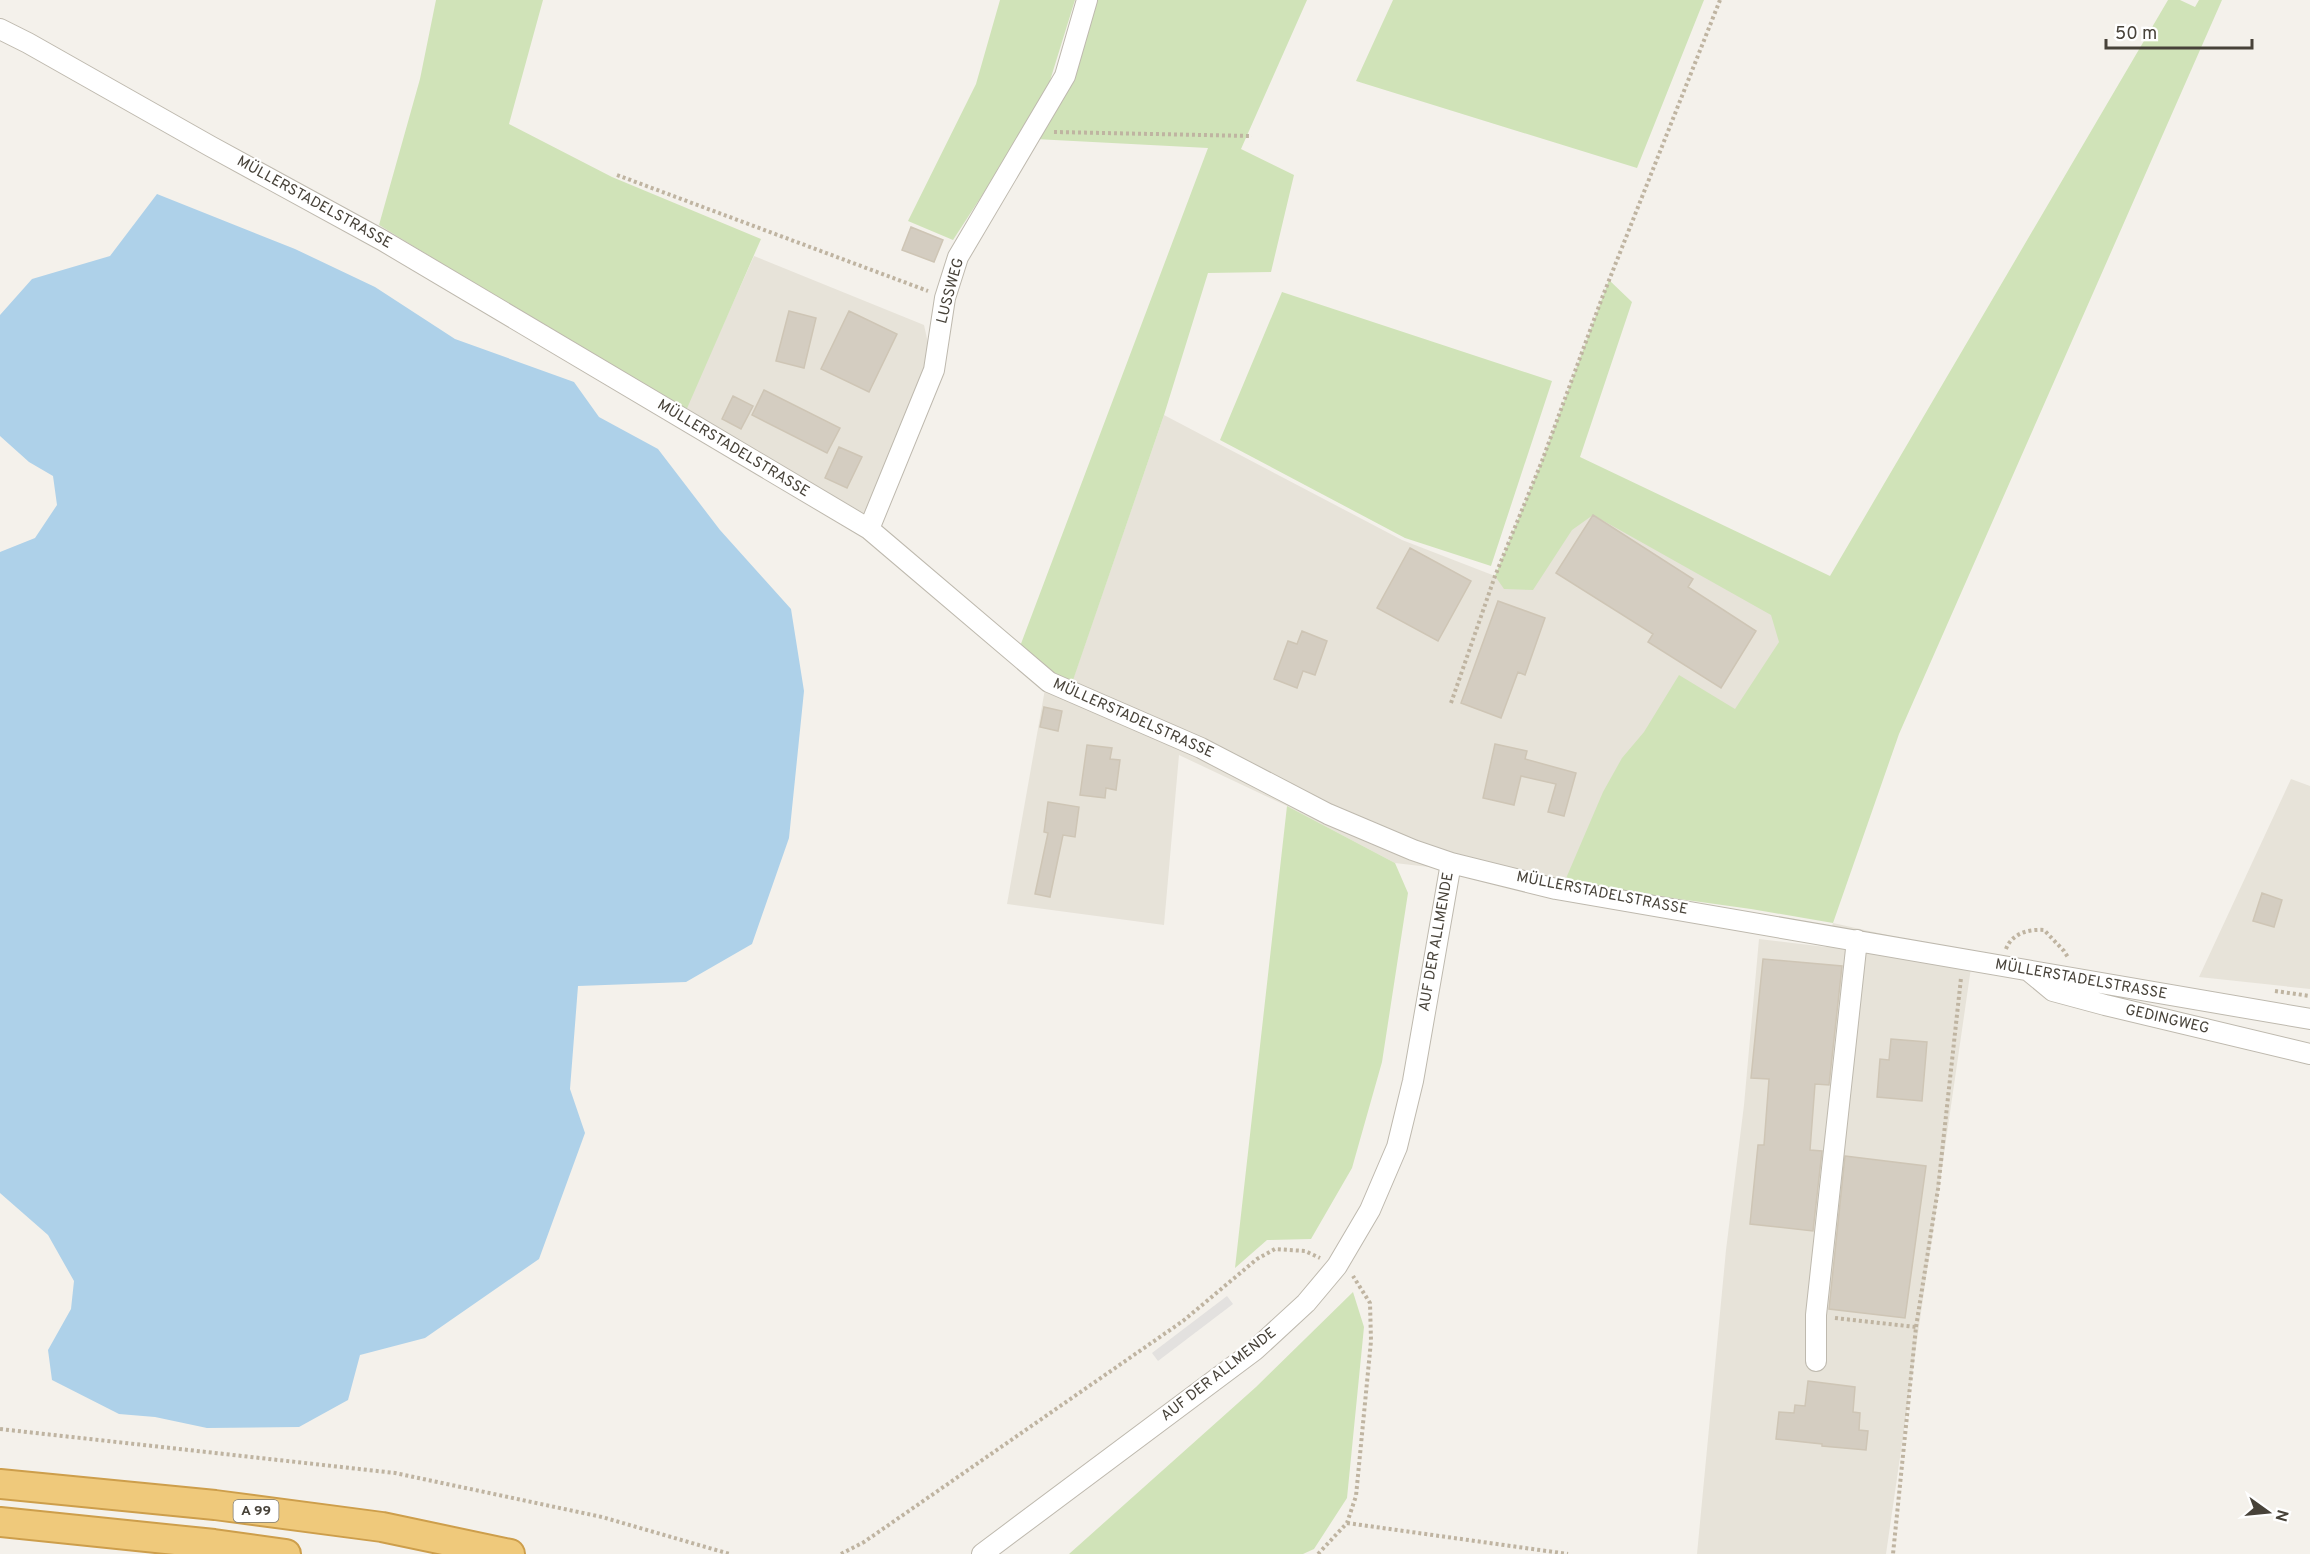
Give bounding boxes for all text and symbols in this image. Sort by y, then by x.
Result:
scale bar [2106,12,2252,50]
text: 50 m [2115,23,2157,46]
street label: MÜLLERSTADELSTRASSE [233,152,395,254]
street label: LUSSWEG [933,256,969,326]
street label: MÜLLERSTADELSTRASSE [653,395,813,502]
street label: MÜLLERSTADELSTRASSE [1049,674,1217,763]
street label: MÜLLERSTADELSTRASSE [1515,867,1690,920]
street label: AUF DER ALLMENDE [1415,871,1459,1013]
street label: MÜLLERSTADELSTRASSE [1993,955,2169,1005]
street label: GEDINGWEG [2123,1001,2211,1039]
street label: AUF DER ALLMENDE [1158,1324,1280,1426]
north arrow [2238,1482,2298,1542]
road number: A 99 [234,1500,278,1522]
text: N [2269,1507,2292,1524]

